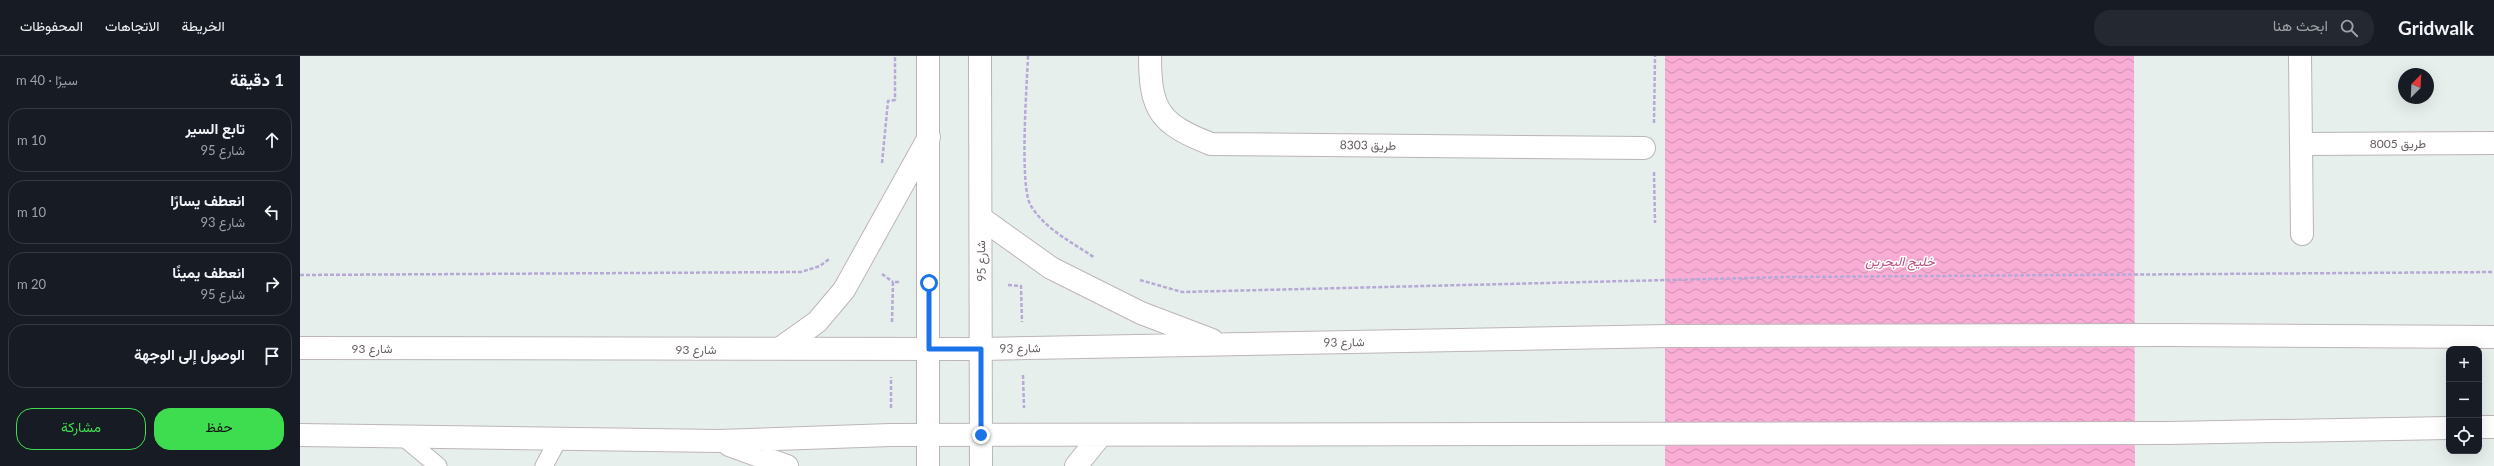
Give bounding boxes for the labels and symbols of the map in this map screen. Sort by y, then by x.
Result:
north arrow [2398,68,2434,104]
street label: طريق 8005 [2370,136,2426,152]
street label: طريق 8303 [1340,137,1396,154]
street label: شارع 95 [973,240,991,282]
water label: خليج البحرين [1865,253,1936,271]
route start [920,274,938,292]
street label: شارع 93 [1323,334,1365,352]
street label: شارع 93 [999,340,1041,358]
street label: شارع 93 [351,341,393,358]
street label: شارع 93 [675,342,717,359]
route end [972,426,990,444]

